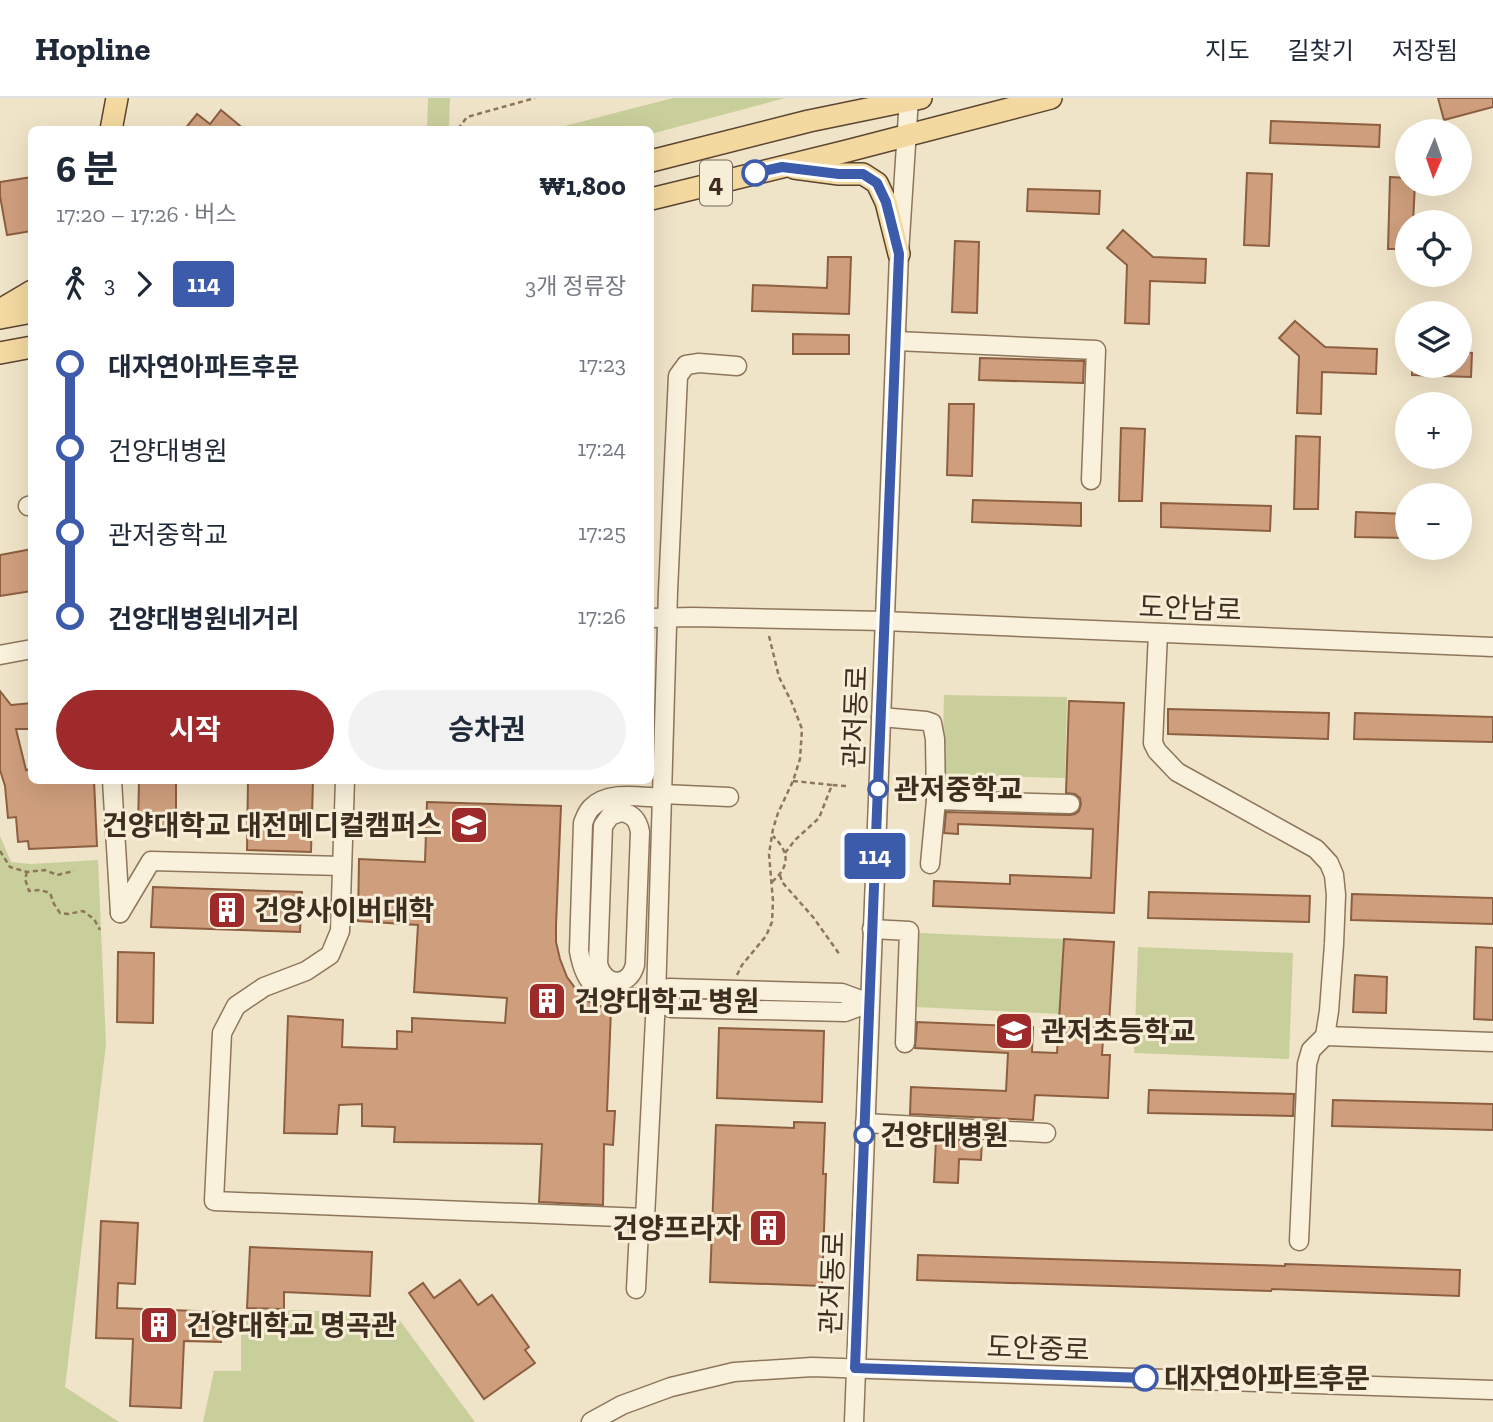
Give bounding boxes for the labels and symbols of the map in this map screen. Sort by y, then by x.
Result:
north arrow [1395,119,1472,196]
road number: 4 [700,160,732,206]
unlabelled marker [742,160,768,186]
street label: 도안남로 [1138,590,1242,627]
street label: 관저동로 [837,665,874,769]
place label: 관저중학교 [894,773,1023,806]
marker: 관저중학교 [868,779,888,799]
school or university icon: 건양대학교 대전메디컬캠퍼스 [448,804,490,846]
place label: 건양대학교 대전메디컬캠퍼스 [102,809,442,842]
line badge: 114 [835,833,915,879]
building icon: 건양사이버대학 [206,889,248,931]
place label: 건양사이버대학 [254,894,435,927]
building icon: 건양대학교 병원 [526,980,568,1022]
place label: 건양대학교 병원 [574,985,760,1018]
school or university icon: 관저초등학교 [993,1010,1035,1052]
place label: 관저초등학교 [1041,1015,1196,1048]
place label: 건양대병원 [880,1119,1009,1152]
marker: 건양대병원 [854,1125,874,1145]
building icon: 건양프라자 [747,1207,789,1249]
place label: 건양프라자 [612,1212,741,1245]
street label: 관저동로 [814,1231,851,1335]
building icon: 건양대학교 명곡관 [138,1304,180,1346]
place label: 건양대학교 명곡관 [186,1309,397,1342]
street label: 도안중로 [986,1330,1090,1367]
place label: 대자연아파트후문 [1164,1362,1370,1395]
marker: 대자연아파트후문 [1132,1365,1158,1391]

